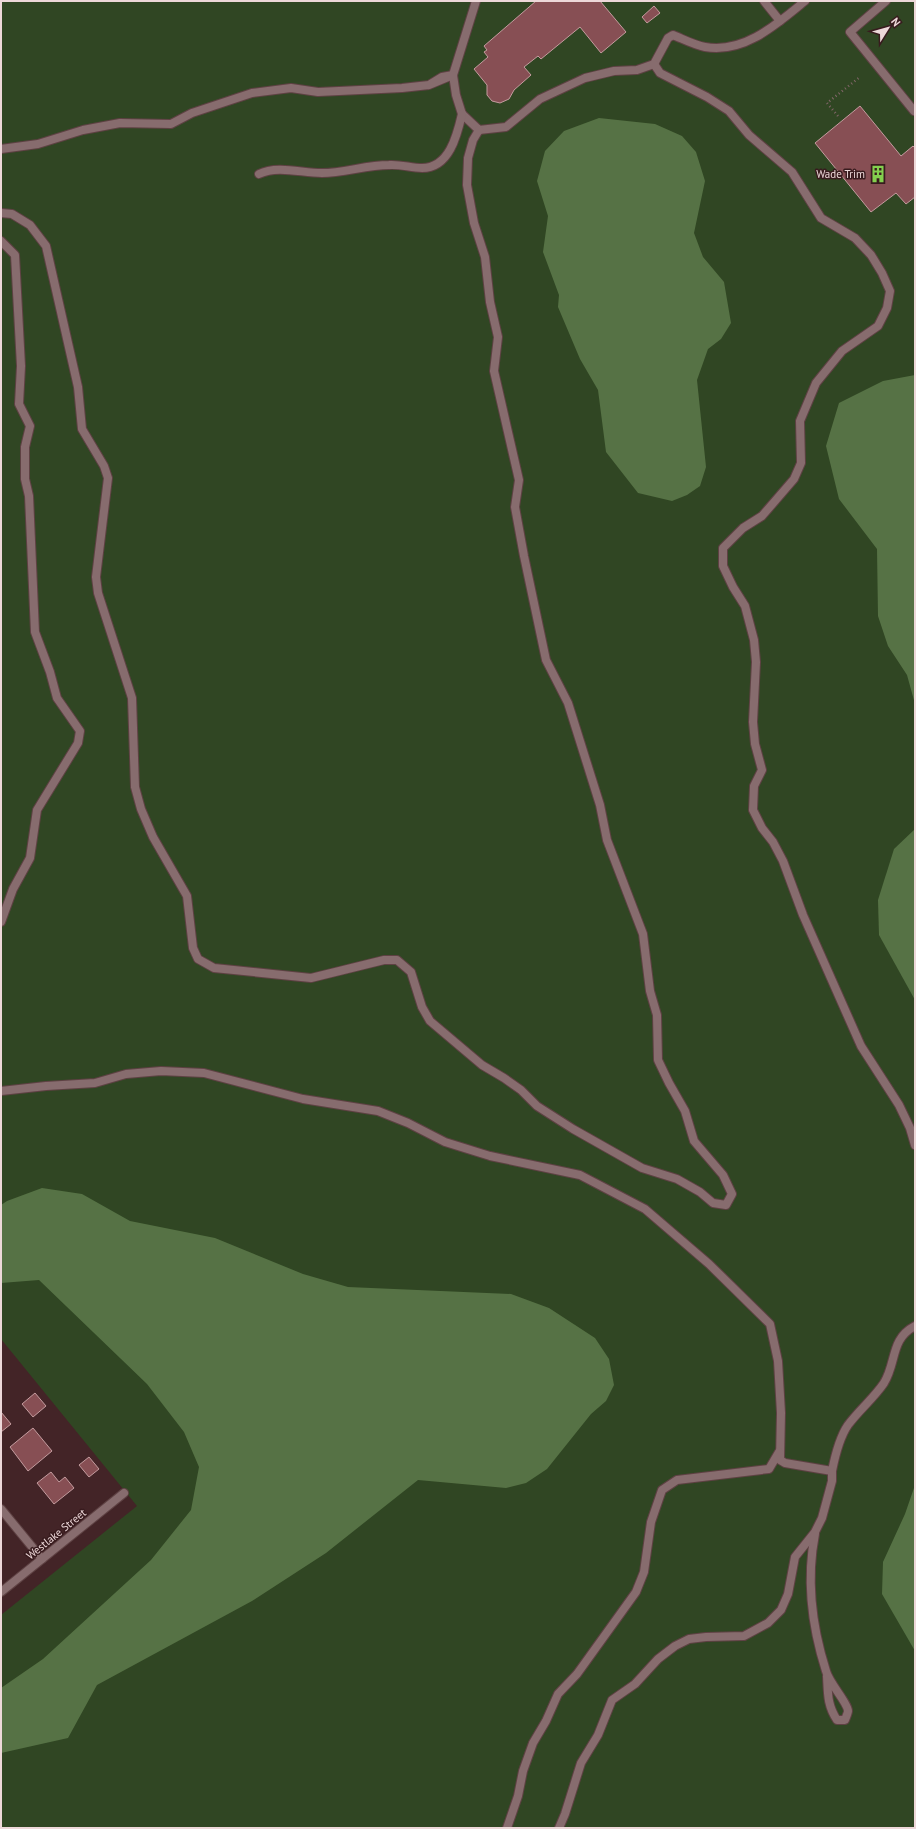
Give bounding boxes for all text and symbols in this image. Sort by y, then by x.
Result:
north arrow [868,8,908,48]
text: N [888,15,904,29]
building icon: Wade Trim [868,164,888,184]
place label: Wade Trim [816,167,865,181]
street label: Westlake Street [23,1505,89,1562]

